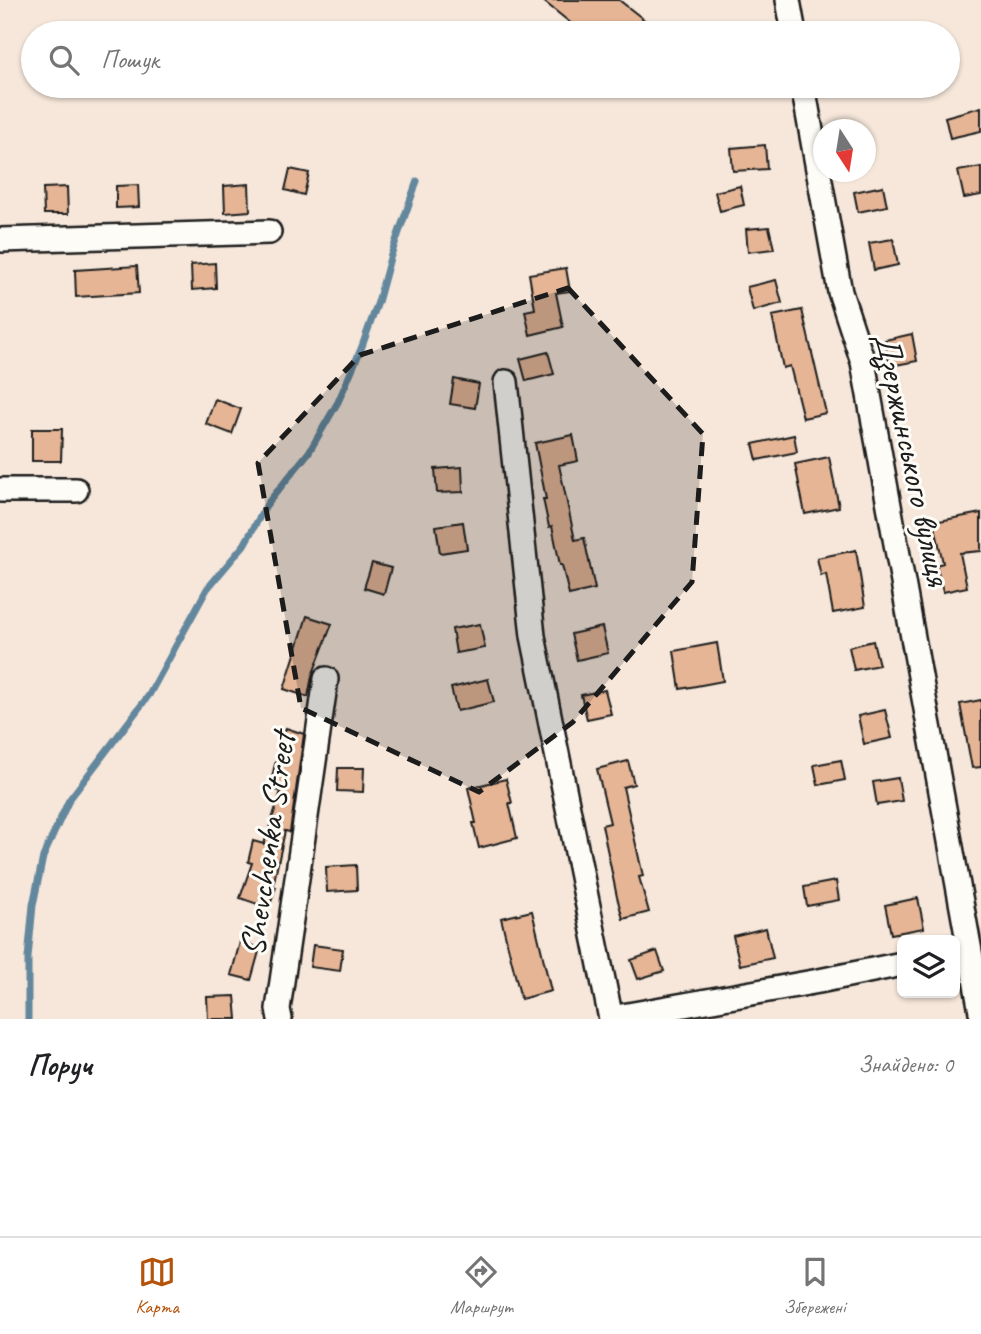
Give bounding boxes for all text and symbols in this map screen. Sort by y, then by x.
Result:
search box [21,21,960,98]
icon: search [45,41,83,79]
text: Пошук [101,43,159,76]
north arrow [813,119,876,182]
street label: Дзержинського вулиця [864,328,962,591]
street label: Shevchenka Street [230,725,306,959]
map controls [897,935,960,998]
button: layers [897,935,960,998]
text: Поруч [28,1046,92,1084]
text: Знайдено: 0 [858,1050,953,1079]
tab: Карта [135,1253,179,1319]
tab: Маршрут [450,1253,513,1319]
tab: Збережені [784,1253,845,1319]

